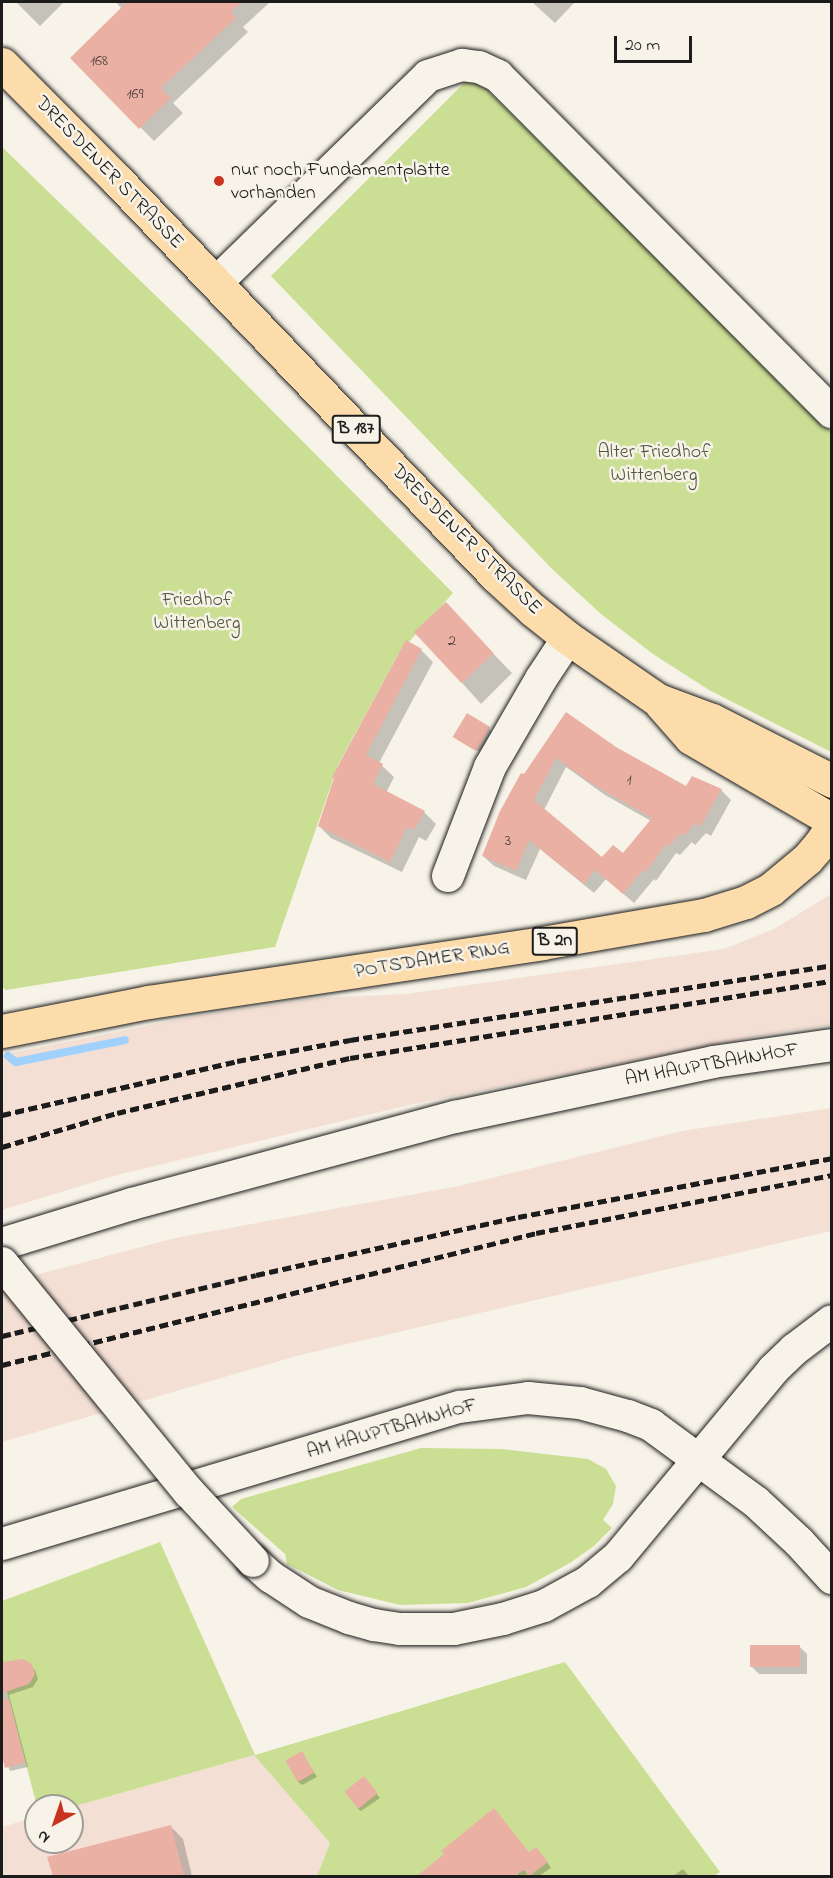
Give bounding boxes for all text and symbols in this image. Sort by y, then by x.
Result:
scale bar [617,24,695,62]
text: 20 m [625,33,660,59]
house number: 168 [90,51,108,71]
house number: 169 [127,84,143,104]
street label: DRESDENER STRASSE [30,91,188,255]
place label: nur noch Fundamentplatte vorhanden [231,158,450,205]
marker: nur noch Fundamentplatte vorhanden [212,174,226,188]
road number: B 187 [330,414,382,444]
park label: Alter Friedhof Wittenberg [597,440,711,487]
street label: DRESDENER STRASSE [386,460,546,620]
park label: Friedhof Wittenberg [153,589,241,636]
house number: 2 [448,631,456,651]
house number: 1 [626,770,632,790]
house number: 3 [505,831,511,851]
road number: B 2n [531,926,579,956]
street label: POTSDAMER RING [353,936,511,984]
street label: AM HAUPTBAHNHOF [623,1038,801,1092]
street label: AM HAUPTBAHNHOF [304,1393,480,1465]
north arrow [24,1794,84,1854]
text: N [32,1824,56,1849]

